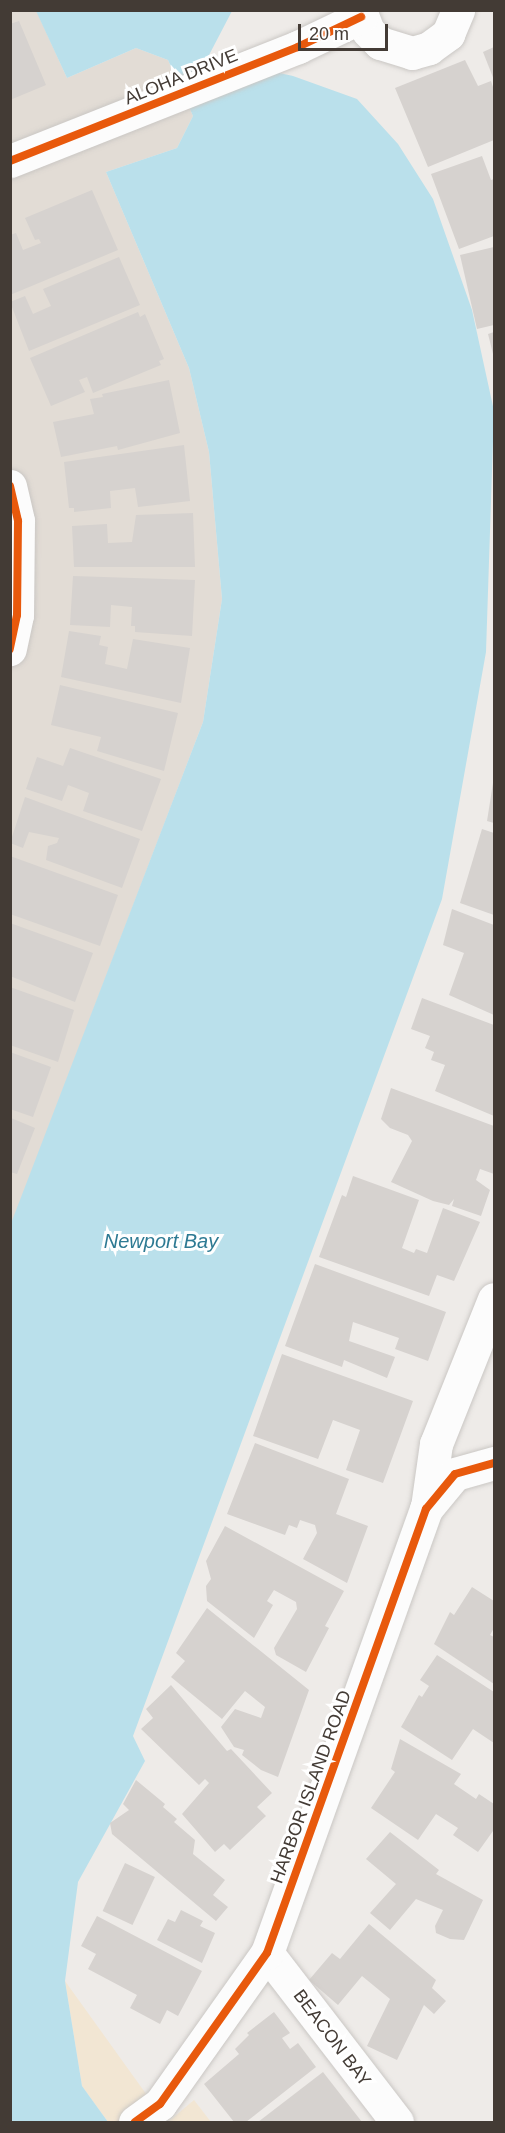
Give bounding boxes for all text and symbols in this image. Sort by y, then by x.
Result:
scale bar [301,12,391,50]
text: 20 m [309,24,349,44]
street label: ALOHA DRIVE [121,44,241,110]
water label: Newport Bay [104,1229,218,1253]
street label: HARBOR ISLAND ROAD [266,1687,356,1887]
street label: BEACON BAY [289,1985,375,2091]

